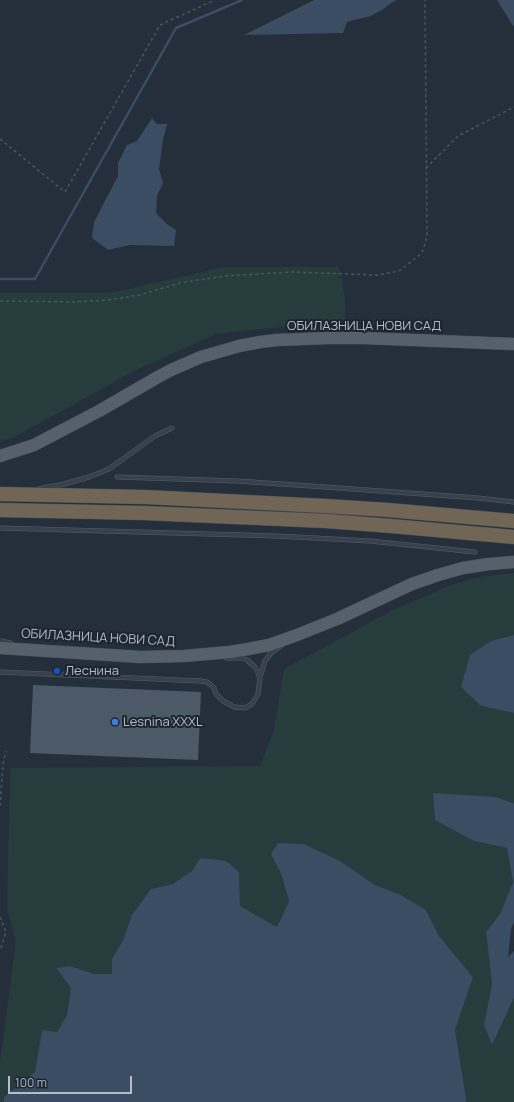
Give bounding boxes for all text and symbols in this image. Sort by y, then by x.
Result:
street label: ОБИЛАЗНИЦА НОВИ САД [287,318,441,334]
street label: ОБИЛАЗНИЦА НОВИ САД [21,626,175,650]
place label: Леснина [65,663,119,679]
marker: Леснина [52,666,62,676]
place label: Lesnina XXXL [123,714,203,730]
marker: Lesnina XXXL [110,717,120,727]
scale bar [10,1068,134,1094]
text: 100 m [15,1074,47,1091]

